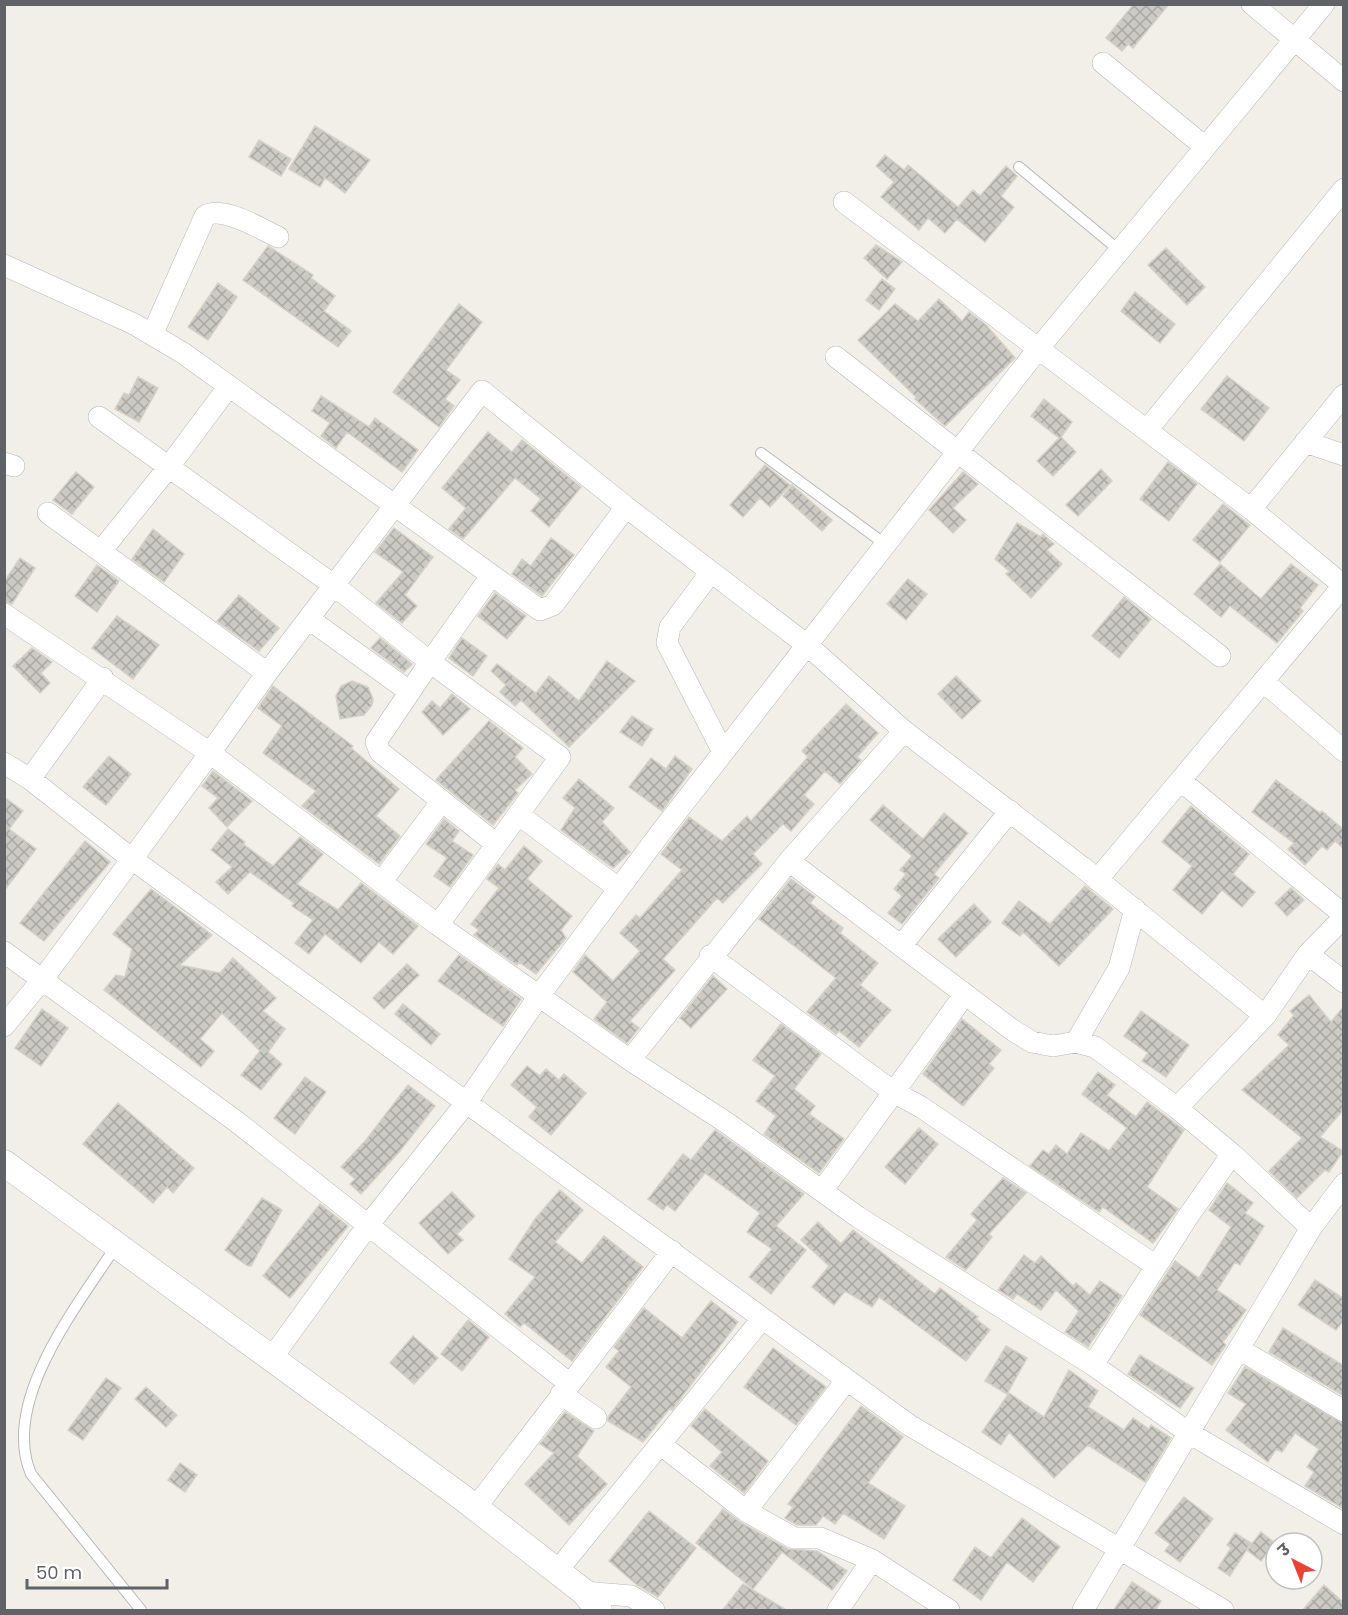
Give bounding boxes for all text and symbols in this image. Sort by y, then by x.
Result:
north arrow [1264,1531,1324,1591]
text: उ [1272,1538,1296,1562]
scale bar [27,1552,166,1590]
text: 50 m [36,1560,82,1585]

